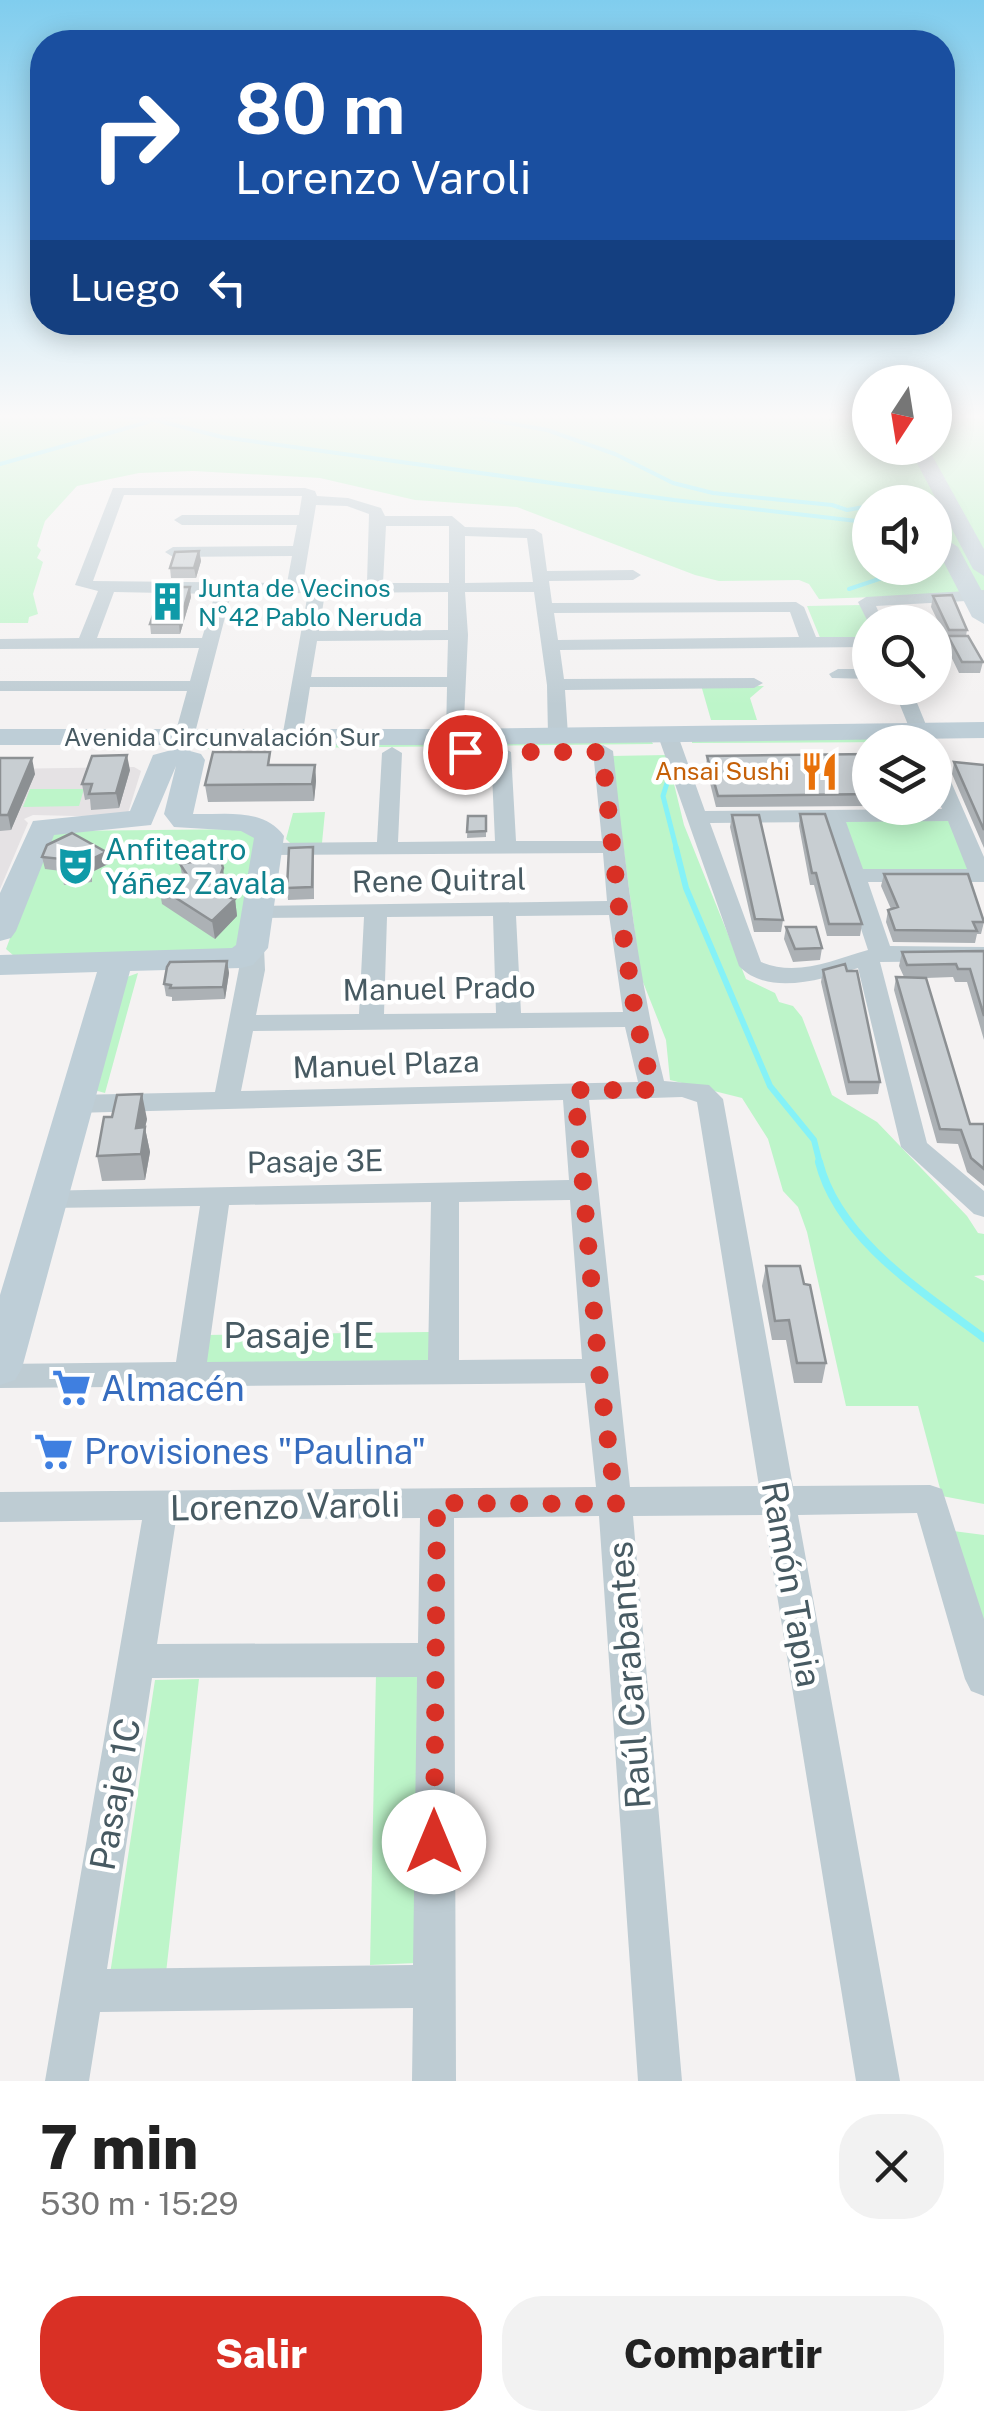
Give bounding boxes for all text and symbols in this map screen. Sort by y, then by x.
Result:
text: 80 m [235,67,405,150]
icon: right [70,70,200,200]
text: Lorenzo Varoli [235,151,531,204]
icon: left [200,260,255,315]
text: Luego [70,265,180,310]
north arrow [852,365,952,465]
map controls [852,365,952,825]
button: sound [852,485,952,585]
place label: Junta de Vecinos N°42 Pablo Neruda [198,573,422,632]
building icon: Junta de Vecinos N°42 Pablo Neruda [147,581,189,623]
button: search [852,605,952,705]
pin [423,710,508,795]
street label: Avenida Circunvalación Sur [64,722,380,752]
icon: arrive [438,725,493,780]
button: layers [852,725,952,825]
restaurant icon: Ansai Sushi [799,750,841,792]
place label: Ansai Sushi [655,756,790,786]
place label: Anfiteatro Yáñez Zavala [105,831,286,901]
theatre icon: Anfiteatro Yáñez Zavala [54,845,96,887]
street label: Rene Quitral [352,860,526,900]
street label: Manuel Prado [342,968,536,1008]
street label: Manuel Plaza [292,1043,480,1085]
street label: Pasaje 3E [246,1142,384,1180]
street label: Pasaje 1E [223,1315,375,1356]
supermarket icon: Almacén [50,1367,92,1409]
place label: Almacén [101,1368,245,1409]
supermarket icon: Provisiones "Paulina" [33,1430,75,1472]
place label: Provisiones "Paulina" [84,1431,426,1472]
street label: Ramón Tapia [754,1478,830,1690]
street label: Lorenzo Varoli [170,1483,400,1529]
street label: Raúl Carabantes [599,1540,659,1810]
street label: Pasaje 1C [81,1715,149,1873]
position arrow [382,1790,486,1894]
text: 7 min [40,2112,199,2183]
button: close [839,2114,944,2219]
text: 530 m · 15:29 [40,2185,239,2222]
button: Salir [40,2296,482,2411]
button: Compartir [502,2296,944,2411]

